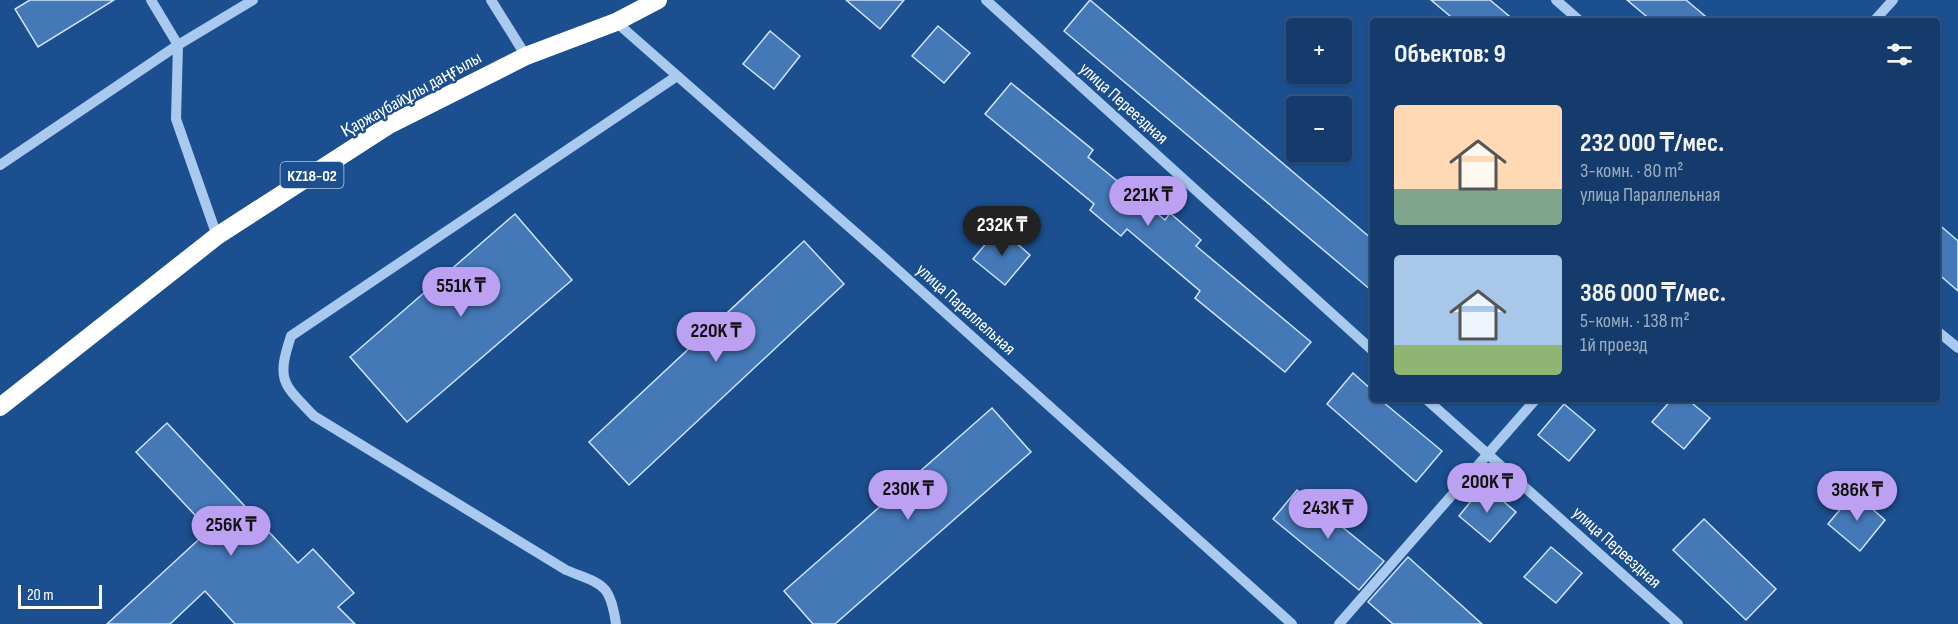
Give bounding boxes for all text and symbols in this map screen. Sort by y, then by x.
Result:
map controls [1286,18,1352,162]
button: + [1286,18,1352,84]
icon: filters [1883,38,1916,71]
text: Объектов: 9 [1394,39,1506,70]
street label: Қаржаубайұлы даңғылы [337,47,485,142]
street label: улица Переездная [1075,58,1172,149]
button: − [1286,96,1352,162]
text: 232 000 ₸/мес. [1580,128,1724,159]
icon: home [1442,129,1514,201]
text: 3-комн. · 80 m² [1580,159,1684,183]
road number: KZ18-02 [280,162,344,188]
pin: 221K ₸ [1099,176,1197,227]
text: 221K ₸ [1123,183,1173,207]
text: улица Параллельная [1580,183,1720,207]
pin: 232K ₸ [953,206,1051,257]
text: 232K ₸ [977,213,1027,237]
street label: улица Параллельная [912,259,1020,359]
pin: 551K ₸ [412,267,510,318]
text: 551K ₸ [436,274,486,298]
text: 386 000 ₸/мес. [1580,278,1726,309]
icon: home [1442,279,1514,351]
text: 5-комн. · 138 m² [1580,309,1690,333]
pin: 220K ₸ [667,312,765,363]
text: 220K ₸ [691,319,741,343]
text: 1й проезд [1580,333,1647,357]
pin: 200K ₸ [1438,463,1536,514]
pin: 230K ₸ [859,470,957,521]
text: 200K ₸ [1461,470,1513,494]
pin: 386K ₸ [1808,471,1906,522]
text: 230K ₸ [882,477,934,501]
text: 386K ₸ [1831,478,1883,502]
pin: 243K ₸ [1279,489,1377,540]
text: 243K ₸ [1303,496,1353,520]
street label: улица Переездная [1568,502,1665,593]
pin: 256K ₸ [182,506,280,557]
text: 256K ₸ [206,513,256,537]
scale bar [18,582,102,610]
text: 20 m [27,586,54,605]

